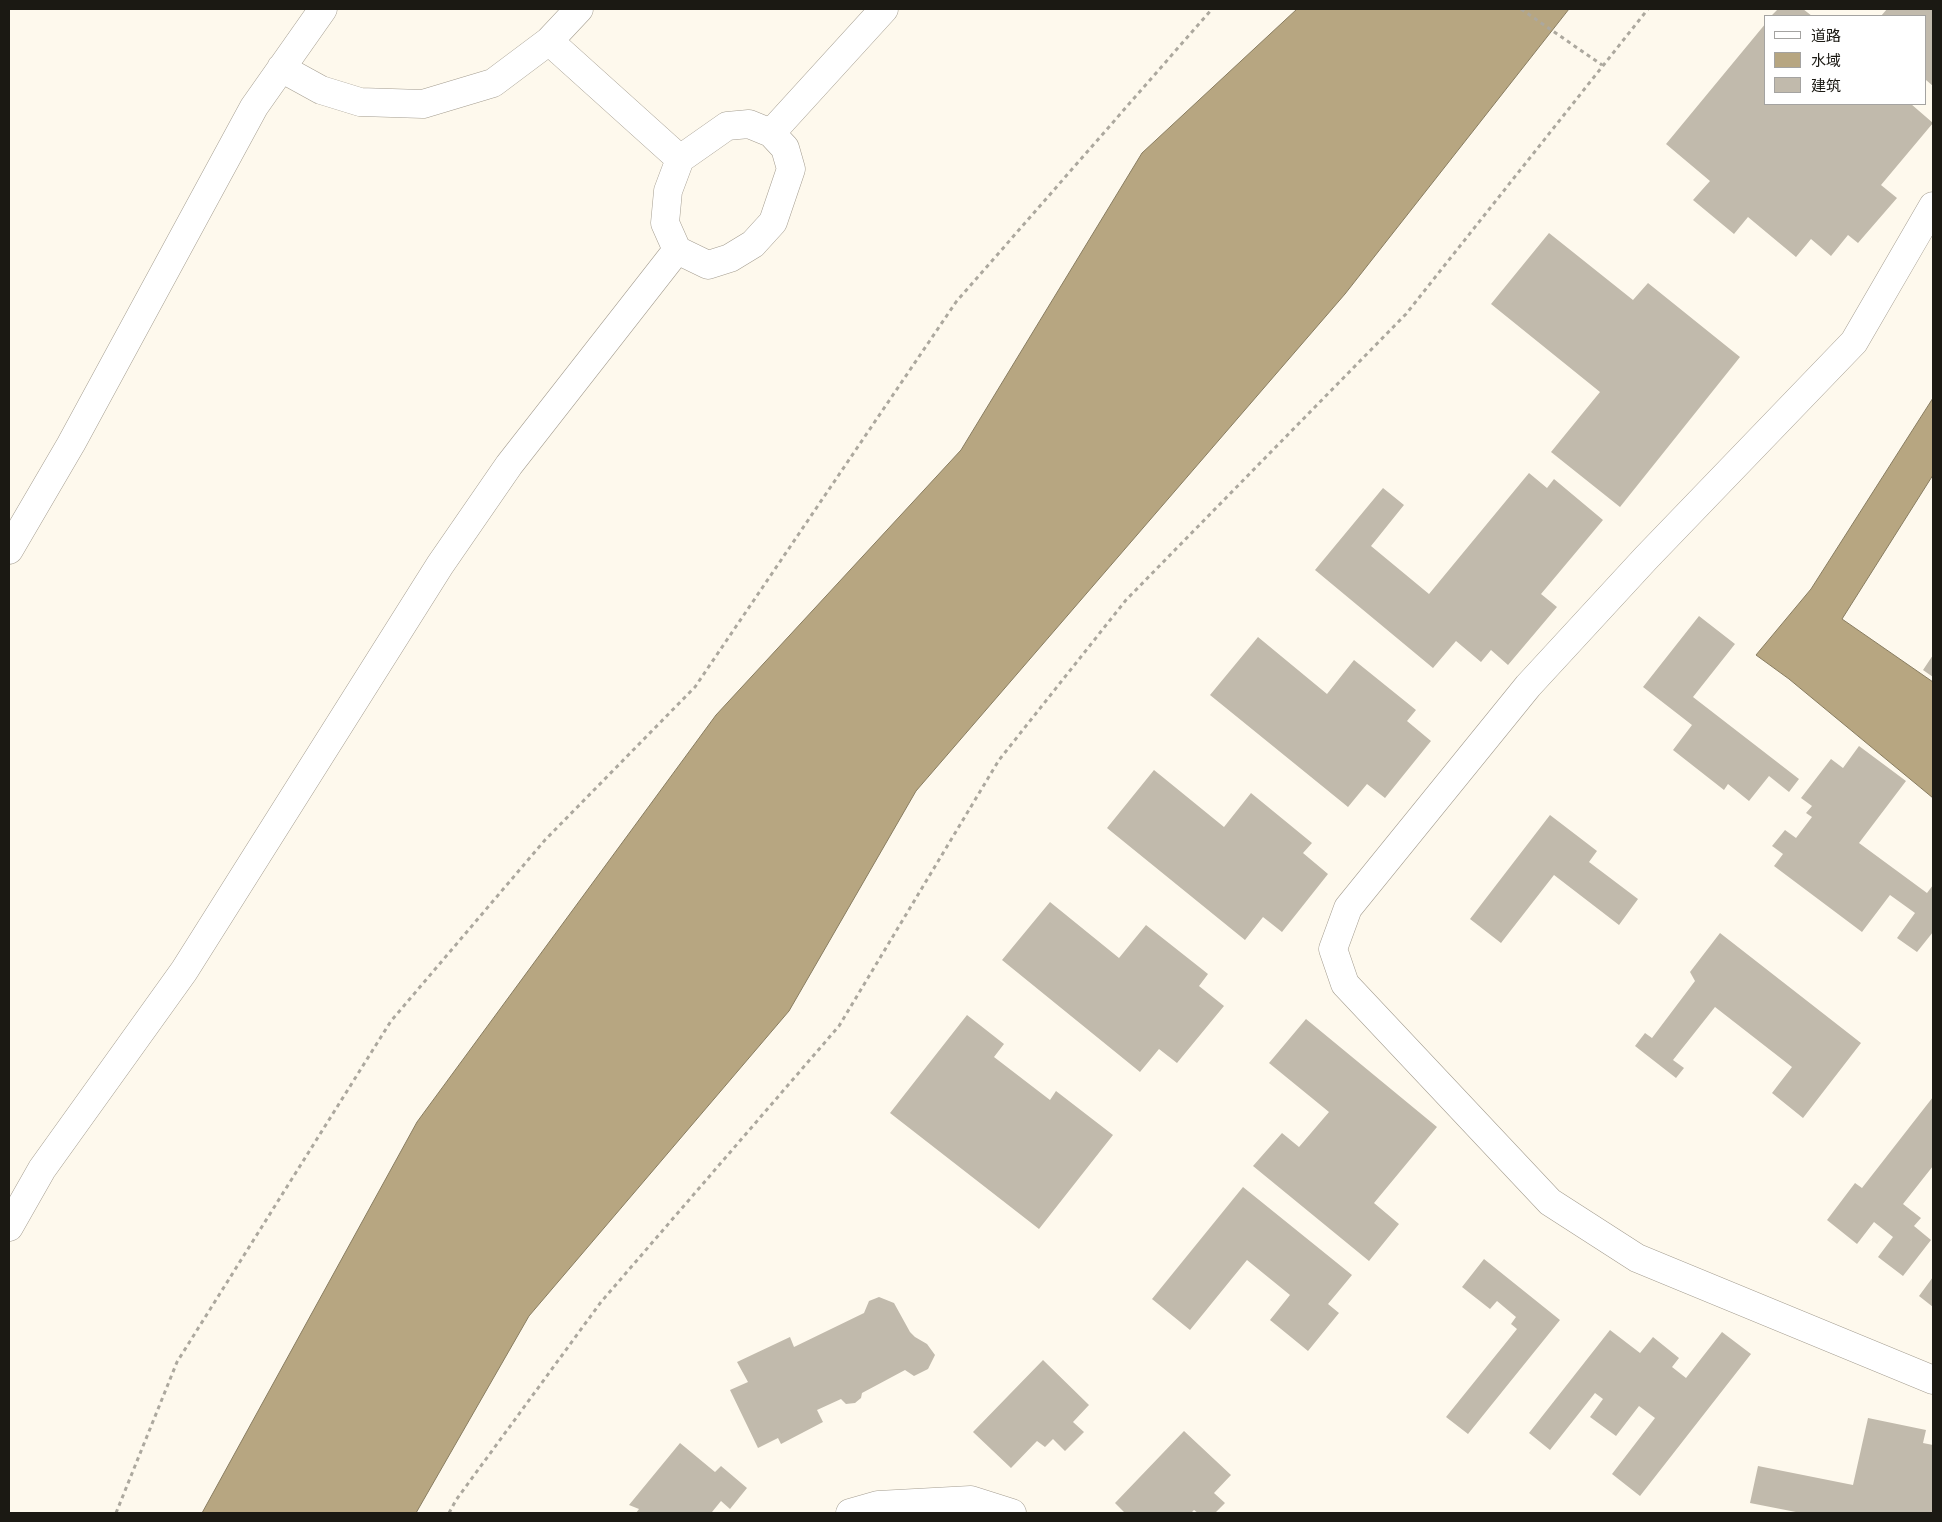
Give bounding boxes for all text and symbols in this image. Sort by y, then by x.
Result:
legend [1764,15,1927,105]
text: 道路 [1811,27,1841,44]
text: 水域 [1811,52,1841,69]
text: 建筑 [1811,77,1841,94]

